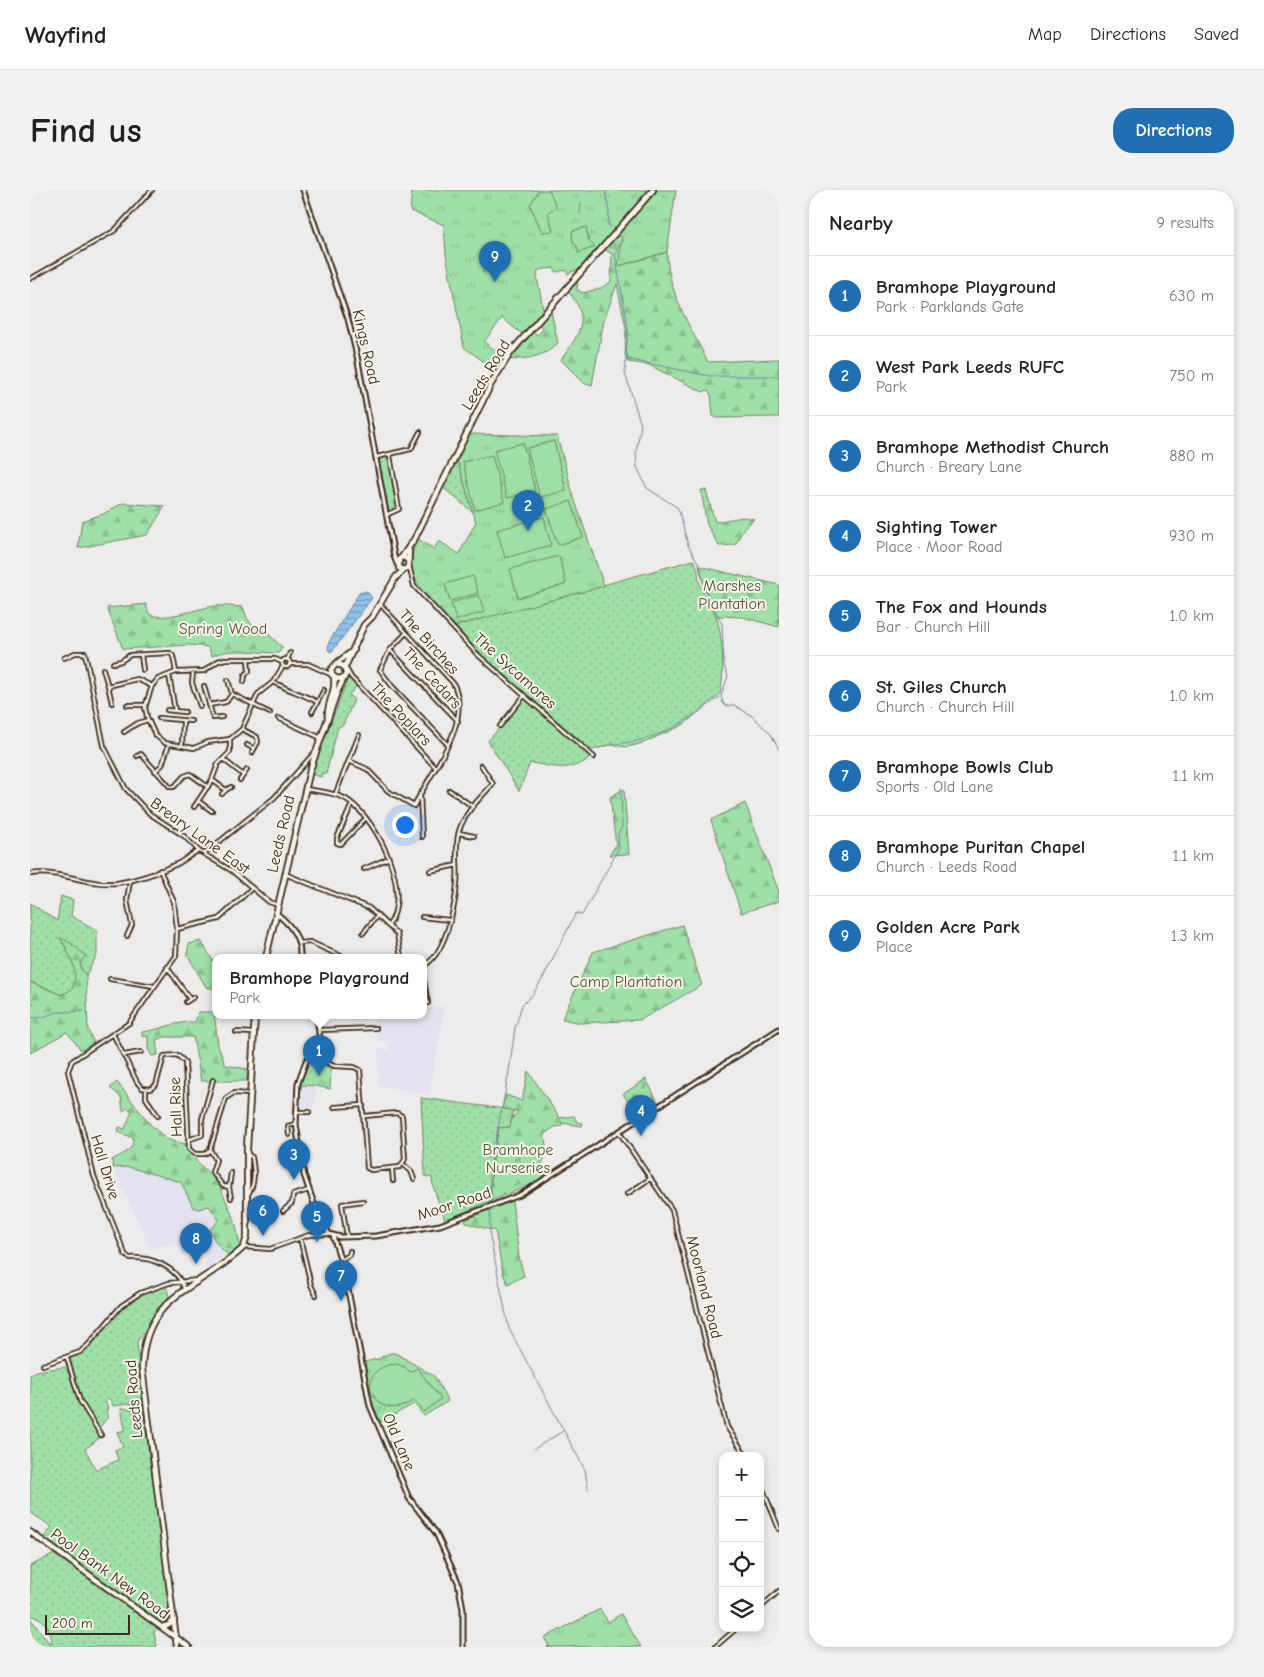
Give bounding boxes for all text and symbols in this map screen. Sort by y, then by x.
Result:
text: Wayfind [25,21,106,49]
text: Map [1028,24,1062,45]
text: Directions [1090,24,1166,45]
text: Saved [1194,24,1239,45]
button: Directions [1113,108,1234,153]
text: Find us [30,110,142,151]
text: Nearby [829,211,893,235]
text: 9 results [1157,214,1214,232]
pin: 9 [479,241,511,282]
text: Bramhope Playground [876,276,1056,298]
text: 1 [842,287,848,305]
text: 630 m [1169,287,1214,305]
text: Park · Parklands Gate [876,298,1024,316]
street label: Kings Road [349,308,383,386]
street label: Leeds Road [458,337,514,413]
text: West Park Leeds RUFC [876,356,1064,378]
text: 2 [841,367,849,385]
text: 750 m [1169,367,1214,385]
text: Park [876,378,907,396]
text: Bramhope Methodist Church [876,436,1109,458]
text: 3 [841,447,849,465]
text: 880 m [1169,447,1214,465]
text: Church · Breary Lane [876,458,1022,476]
pin: 2 [512,490,544,531]
text: Sighting Tower [876,516,997,538]
text: 4 [841,527,849,545]
text: 930 m [1169,527,1214,545]
text: Place · Moor Road [876,538,1003,556]
park label: Marshes Plantation [698,577,766,613]
text: The Fox and Hounds [876,596,1047,618]
street label: The Birches [395,606,463,678]
text: 5 [841,607,849,625]
text: 1.0 km [1169,607,1214,625]
text: Bar · Church Hill [876,618,990,636]
park label: Spring Wood [179,620,267,638]
street label: The Sycamores [470,629,560,713]
street label: The Cedars [399,643,465,713]
text: St. Giles Church [876,676,1007,698]
street label: The Poplars [367,678,435,750]
text: 6 [841,687,849,705]
text: 1.0 km [1169,687,1214,705]
text: Church · Church Hill [876,698,1015,716]
text: Bramhope Bowls Club [876,756,1054,778]
text: 7 [841,767,849,785]
text: 1.1 km [1173,767,1214,785]
text: Sports · Old Lane [876,778,993,796]
street label: Breary Lane East [147,794,254,878]
street label: Leeds Road [263,794,299,874]
your location [392,812,418,838]
text: Bramhope Puritan Chapel [876,836,1085,858]
text: 8 [841,847,849,865]
text: 1.1 km [1173,847,1214,865]
text: Church · Leeds Road [876,858,1017,876]
text: Golden Acre Park [876,916,1020,938]
text: 9 [841,927,849,945]
text: 1.3 km [1171,927,1214,945]
text: Place [876,938,912,956]
popup [212,954,427,1019]
text: Bramhope Playground [229,967,410,989]
park label: Camp Plantation [570,973,682,991]
text: Park [229,989,260,1007]
pin: 1 [303,1035,335,1076]
street label: Hall Rise [166,1077,186,1137]
pin: 4 [625,1095,657,1136]
street label: Hall Drive [87,1133,123,1201]
pin: 3 [278,1139,310,1180]
park label: Bramhope Nurseries [482,1141,554,1177]
street label: Moor Road [415,1184,493,1224]
pin: 6 [247,1195,279,1236]
pin: 5 [301,1201,333,1242]
pin: 8 [180,1223,212,1264]
street label: Moorland Road [682,1234,726,1340]
pin: 7 [325,1260,357,1301]
street label: Leeds Road [122,1359,146,1439]
street label: Old Lane [379,1411,419,1473]
map controls [719,1452,764,1632]
button: + [719,1452,764,1497]
button: − [719,1497,764,1542]
street label: Pool Bank New Road [47,1525,173,1623]
button: locate [719,1542,764,1587]
button: layers [719,1587,764,1632]
scale bar [45,1612,130,1635]
text: 200 m [52,1615,93,1632]

